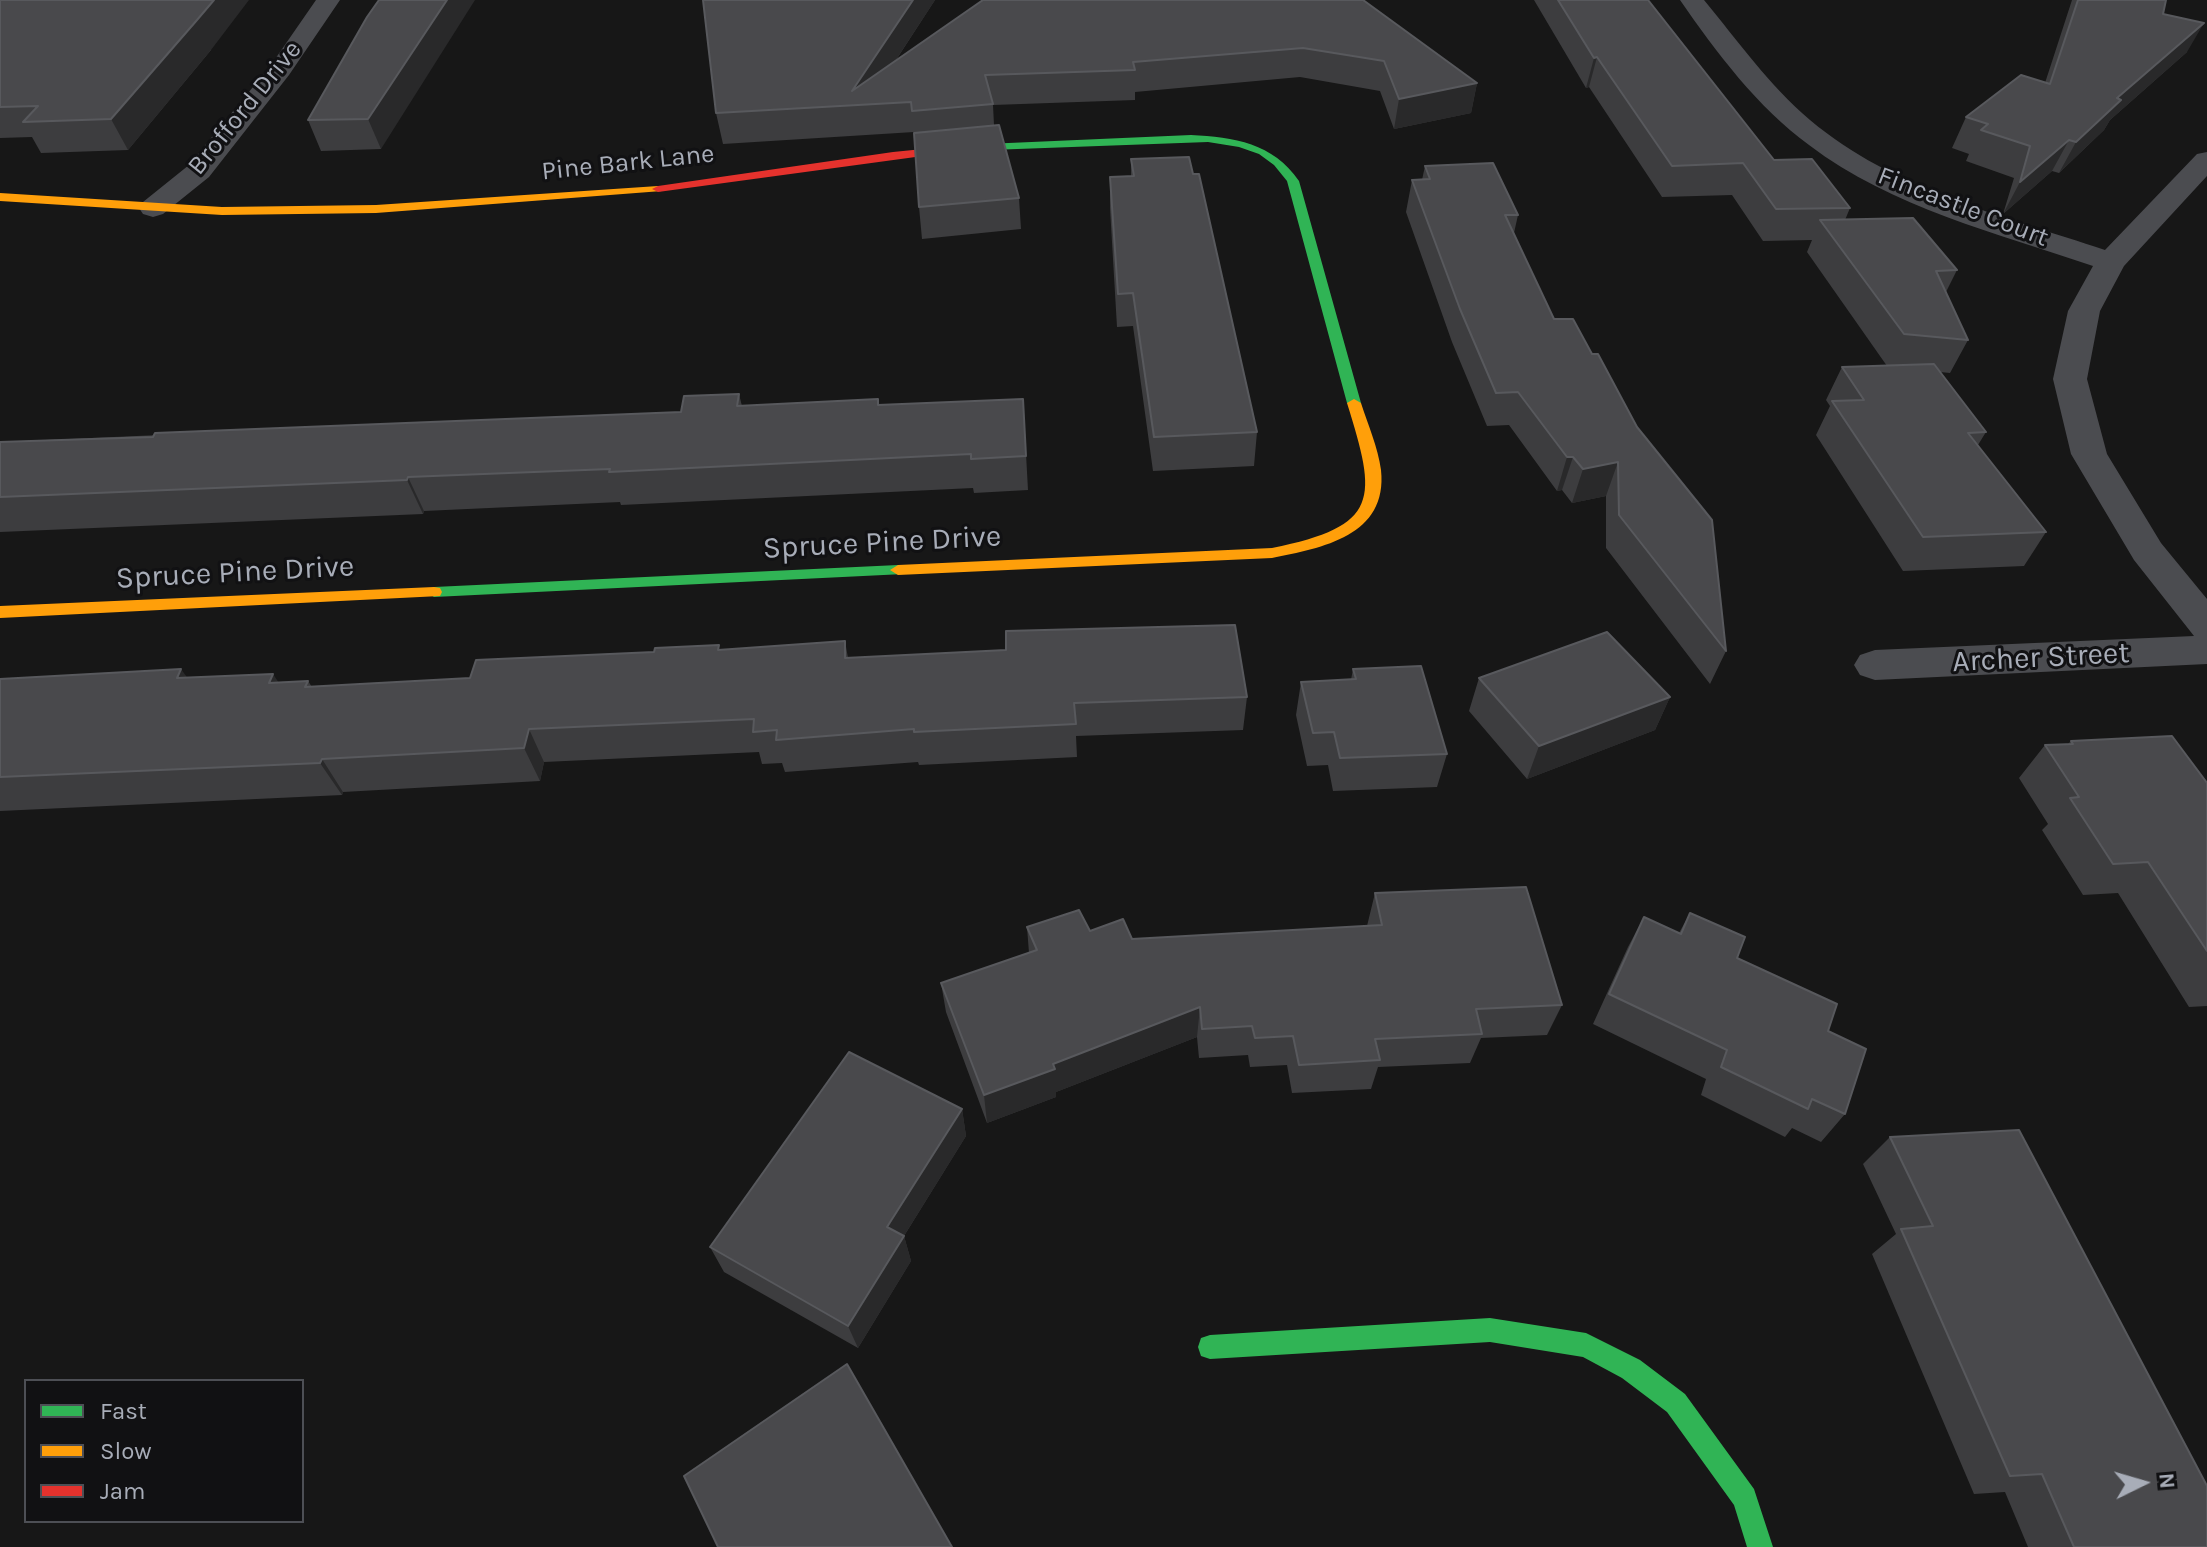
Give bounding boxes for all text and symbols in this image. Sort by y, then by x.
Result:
street label: Brofford Drive [181,35,309,181]
street label: Pine Bark Lane [540,138,716,188]
street label: Fincastle Court [1873,160,2053,254]
street label: Spruce Pine Drive [762,519,1002,567]
street label: Spruce Pine Drive [115,549,355,597]
street label: Archer Street [1951,635,2131,681]
legend [24,1379,304,1523]
text: Fast [100,1397,147,1425]
text: Slow [100,1437,152,1465]
north arrow [2103,1443,2183,1523]
text: N [2153,1472,2181,1490]
text: Jam [100,1477,145,1505]

